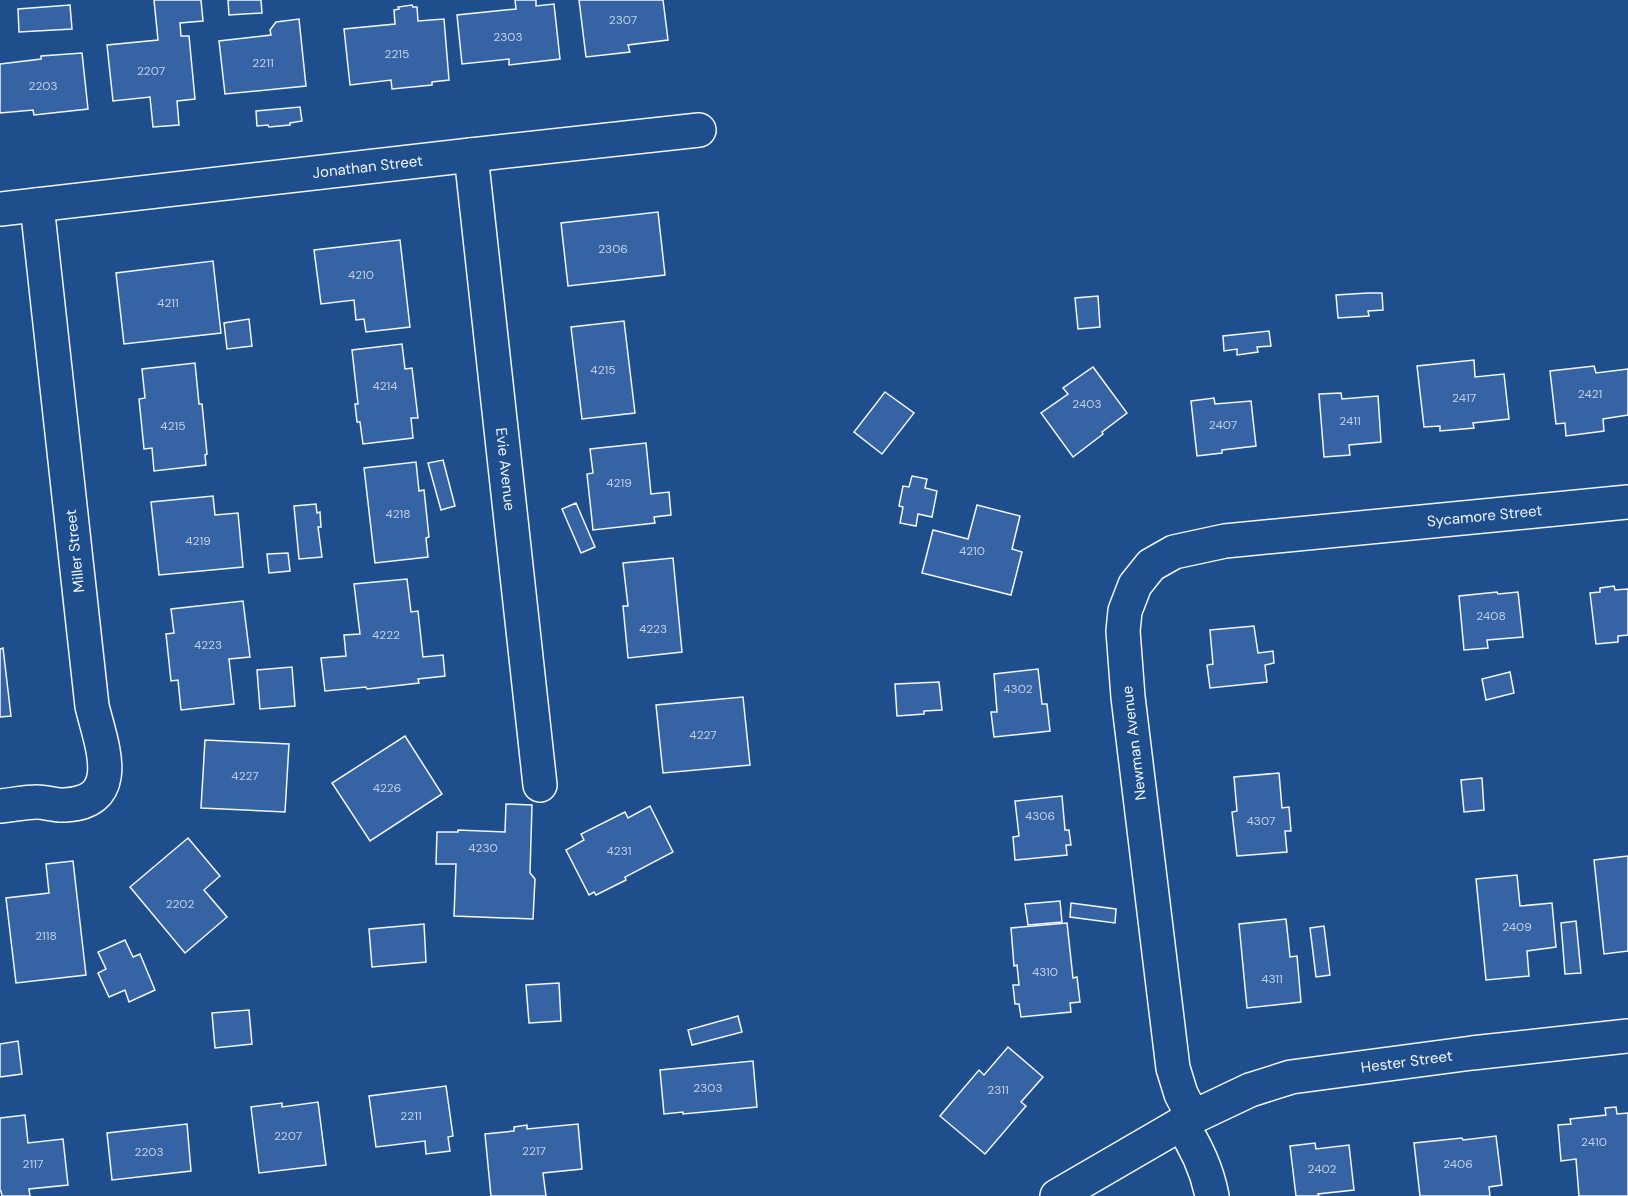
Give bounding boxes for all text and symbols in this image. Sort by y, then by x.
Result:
house number: 2307 [609,12,637,28]
house number: 2303 [493,29,523,45]
house number: 2215 [385,46,409,62]
house number: 2211 [252,55,274,71]
house number: 2207 [137,63,165,79]
house number: 2203 [28,78,58,94]
street label: Jonathan Street [311,151,424,183]
house number: 2306 [598,241,628,257]
house number: 4210 [348,267,374,283]
house number: 4211 [157,295,179,311]
house number: 4215 [590,362,616,378]
house number: 4214 [372,378,398,394]
house number: 2421 [1578,386,1602,402]
house number: 2417 [1452,390,1476,406]
house number: 2403 [1072,396,1102,412]
house number: 2411 [1339,413,1361,429]
house number: 2407 [1209,417,1237,433]
house number: 4215 [160,418,186,434]
street label: Evie Avenue [491,426,520,512]
house number: 4219 [606,475,632,491]
street label: Sycamore Street [1426,500,1543,531]
house number: 4218 [385,506,411,522]
street label: Miller Street [61,508,89,594]
house number: 4219 [185,533,211,549]
house number: 4210 [959,543,985,559]
house number: 2408 [1476,608,1506,624]
house number: 4223 [639,621,667,637]
house number: 4222 [372,627,400,643]
house number: 4223 [194,637,222,653]
house number: 4302 [1003,681,1033,697]
street label: Newman Avenue [1117,685,1151,801]
house number: 4227 [689,727,717,743]
house number: 4227 [231,768,259,784]
house number: 4226 [373,780,401,796]
house number: 4306 [1025,808,1055,824]
house number: 4307 [1247,813,1275,829]
house number: 4230 [468,840,498,856]
house number: 4231 [607,843,631,859]
house number: 2202 [166,896,194,912]
house number: 2409 [1502,919,1532,935]
house number: 2118 [35,928,57,944]
house number: 4310 [1032,964,1058,980]
house number: 4311 [1261,971,1283,987]
street label: Hester Street [1360,1046,1454,1078]
house number: 2303 [693,1080,723,1096]
house number: 2311 [987,1082,1009,1098]
house number: 2211 [400,1108,422,1124]
house number: 2207 [274,1128,302,1144]
house number: 2410 [1581,1134,1607,1150]
house number: 2217 [522,1143,546,1159]
house number: 2203 [134,1144,164,1160]
house number: 2117 [23,1156,43,1172]
house number: 2406 [1443,1156,1473,1172]
house number: 2402 [1308,1161,1337,1177]

